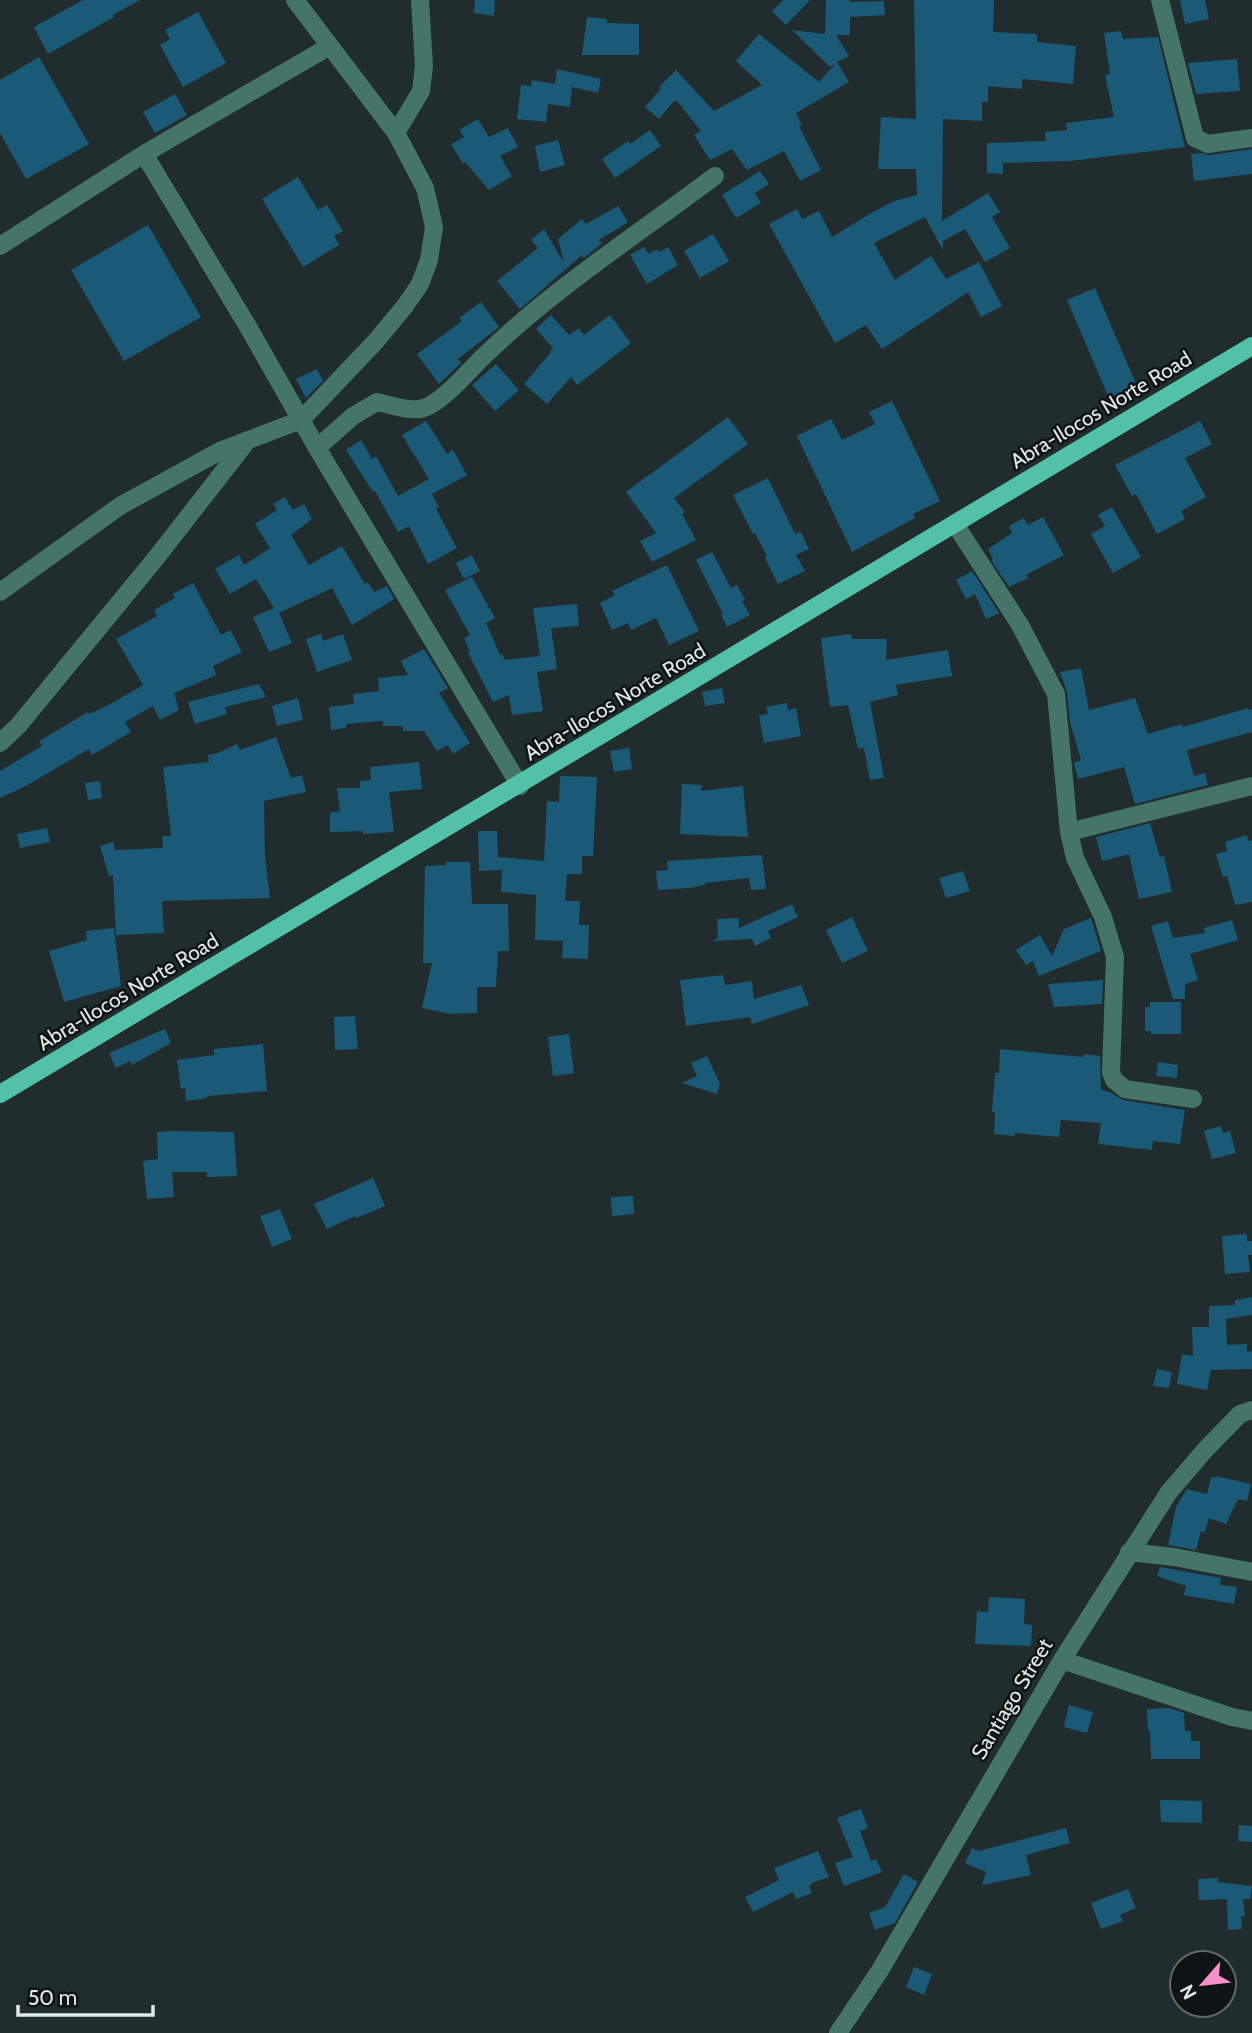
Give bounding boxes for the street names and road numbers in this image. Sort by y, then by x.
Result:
street label: Abra-Ilocos Norte Road [1006,346,1196,474]
street label: Abra-Ilocos Norte Road [520,638,710,766]
street label: Abra-Ilocos Norte Road [33,928,223,1056]
street label: Santiago Street [966,1634,1057,1764]

